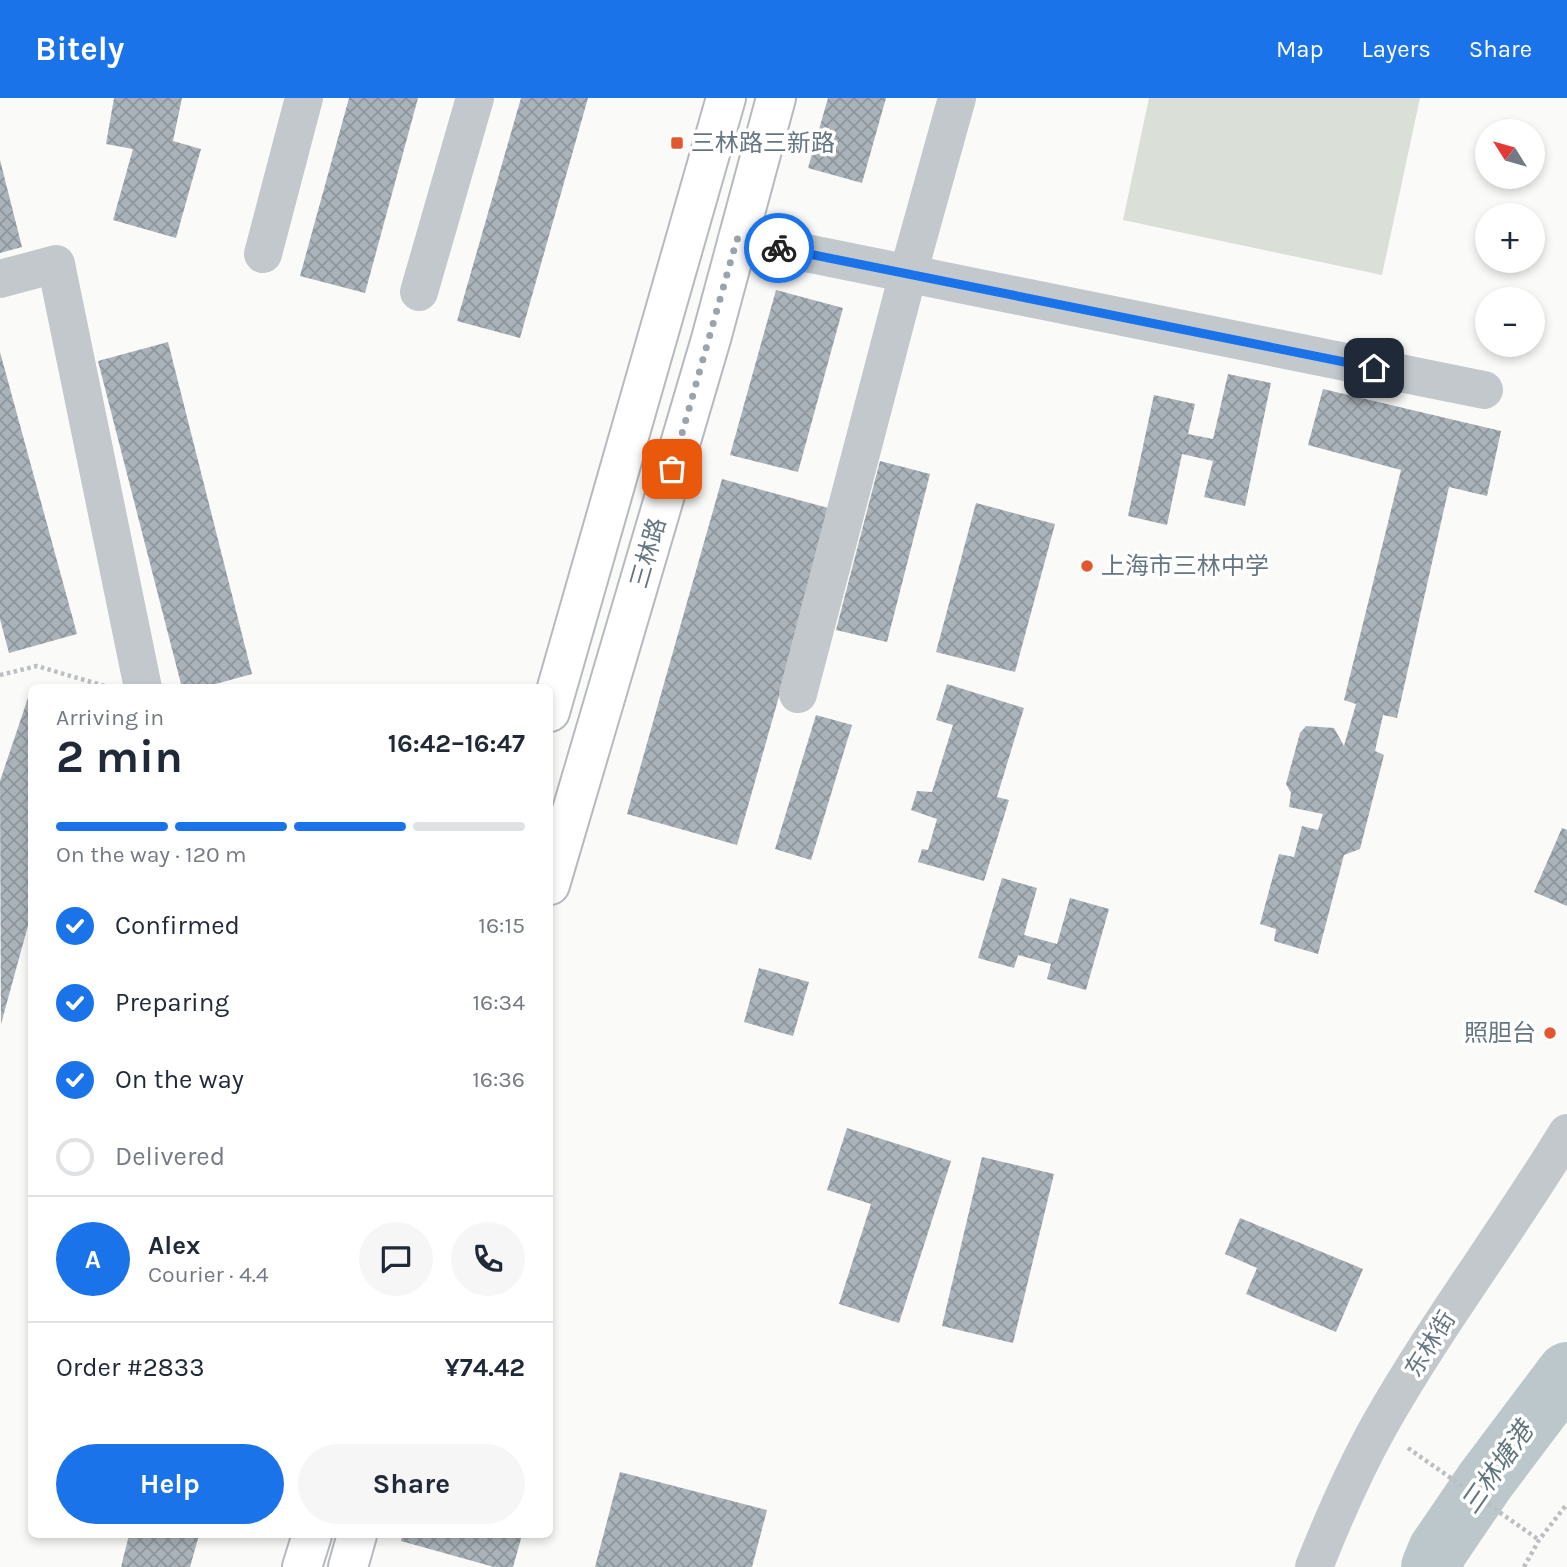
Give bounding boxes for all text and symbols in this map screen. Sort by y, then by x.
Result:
text: Bitely [35,30,124,68]
text: Map [1276,35,1324,63]
text: Layers [1362,35,1431,63]
text: Share [1469,35,1532,63]
north arrow [1475,119,1545,189]
map controls [1475,119,1545,357]
place label: 三林路三新路 [691,129,835,157]
marker: 三林路三新路 [669,135,685,151]
button: + [1475,203,1545,273]
courier [744,213,814,283]
icon: bike [760,229,798,267]
button: − [1475,287,1545,357]
pin [1344,338,1404,398]
icon: home [1355,349,1393,387]
pin [642,439,702,499]
icon: bag [653,450,691,488]
street label: 三林路 [625,515,671,591]
place label: 上海市三林中学 [1101,552,1269,580]
marker: 上海市三林中学 [1079,558,1095,574]
text: Arriving in [56,704,164,731]
text: 16:42–16:47 [388,728,525,759]
text: 2 min [56,730,183,784]
text: On the way · 120 m [56,841,247,868]
icon: check [56,907,94,945]
text: Confirmed [115,910,240,941]
text: 16:15 [478,912,525,939]
icon: check [56,984,94,1022]
text: Preparing [115,987,229,1018]
text: 16:34 [473,989,525,1016]
place label: 照胆台 [1464,1019,1536,1047]
marker: 照胆台 [1542,1025,1558,1041]
icon: check [56,1061,94,1099]
text: On the way [115,1064,244,1095]
text: 16:36 [472,1066,525,1093]
text: Delivered [115,1141,225,1172]
button: chat [359,1222,433,1296]
button: phone [451,1222,525,1296]
text: Alex [148,1230,200,1261]
text: A [85,1244,101,1275]
text: Courier · 4.4 [148,1261,269,1288]
street label: 东林街 [1399,1306,1461,1382]
text: Order #2833 [56,1352,205,1383]
text: ¥74.42 [445,1352,525,1383]
water label: 三林塘港 [1454,1413,1542,1519]
button: Help [56,1444,284,1524]
button: Share [298,1444,525,1524]

